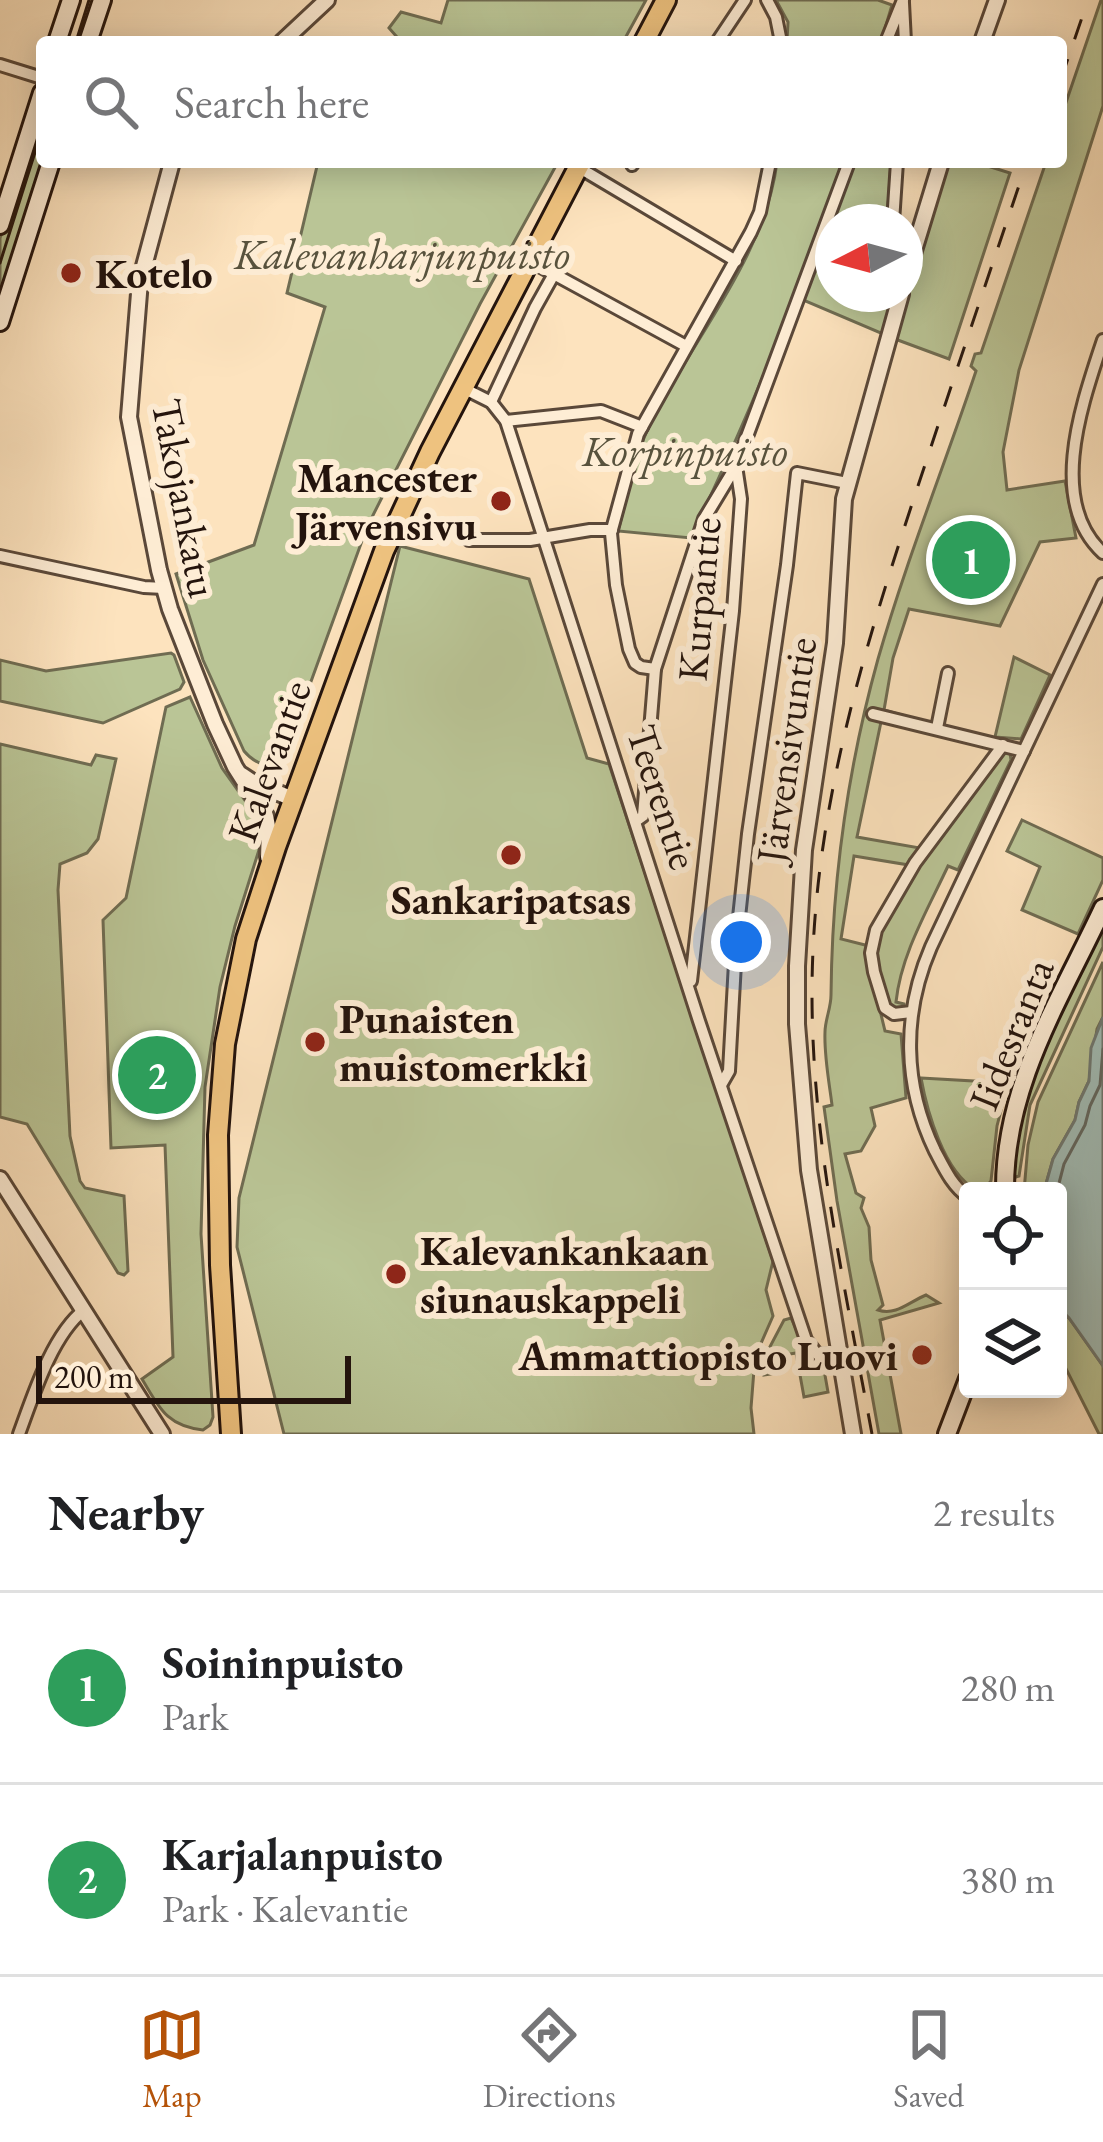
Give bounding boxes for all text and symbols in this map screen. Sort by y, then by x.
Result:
search box [36,36,1067,168]
icon: search [78,69,144,135]
text: Search here [174,73,369,131]
north arrow [815,204,923,312]
park label: Kalevanharjunpuisto [233,227,570,282]
place label: Kotelo [95,246,213,301]
marker: Kotelo [58,260,84,286]
street label: Takojankatu [139,394,231,602]
park label: Korpinpuisto [581,424,788,479]
place label: Mancester Järvensivu [291,450,478,553]
marker: Mancester Järvensivu [488,488,514,514]
street label: Kurpantie [664,515,734,683]
pin: 1 [932,515,1010,605]
street label: Järvensivuntie [743,634,829,869]
street label: Kalevantie [214,672,324,850]
street label: Teerentie [614,718,712,876]
marker: Sankaripatsas [498,842,524,868]
place label: Sankaripatsas [391,872,631,927]
your location [711,912,771,972]
street label: Iidesranta [956,950,1066,1118]
place label: Punaisten muistomerkki [339,991,587,1094]
marker: Punaisten muistomerkki [302,1029,328,1055]
pin: 2 [118,1030,196,1120]
map controls [959,1182,1067,1398]
button: locate [959,1182,1067,1290]
place label: Kalevankankaan siunauskappeli [420,1223,709,1326]
marker: Kalevankankaan siunauskappeli [383,1261,409,1287]
button: layers [959,1290,1067,1398]
place label: Ammattiopisto Luovi [517,1328,898,1383]
marker: Ammattiopisto Luovi [909,1342,935,1368]
scale bar [36,1350,351,1403]
text: 200 m [54,1355,134,1398]
text: Nearby [48,1479,204,1545]
text: 2 results [933,1487,1055,1538]
text: Soininpuisto [162,1633,403,1691]
text: 1 [77,1662,97,1713]
text: 280 m [961,1662,1055,1713]
text: Park [162,1691,228,1742]
text: Karjalanpuisto [162,1825,443,1883]
text: 2 [77,1854,97,1905]
text: 380 m [961,1854,1055,1905]
text: Park · Kalevantie [162,1883,408,1934]
tab: Map [139,2002,205,2117]
tab: Directions [483,2002,616,2117]
tab: Saved [893,2002,964,2117]

